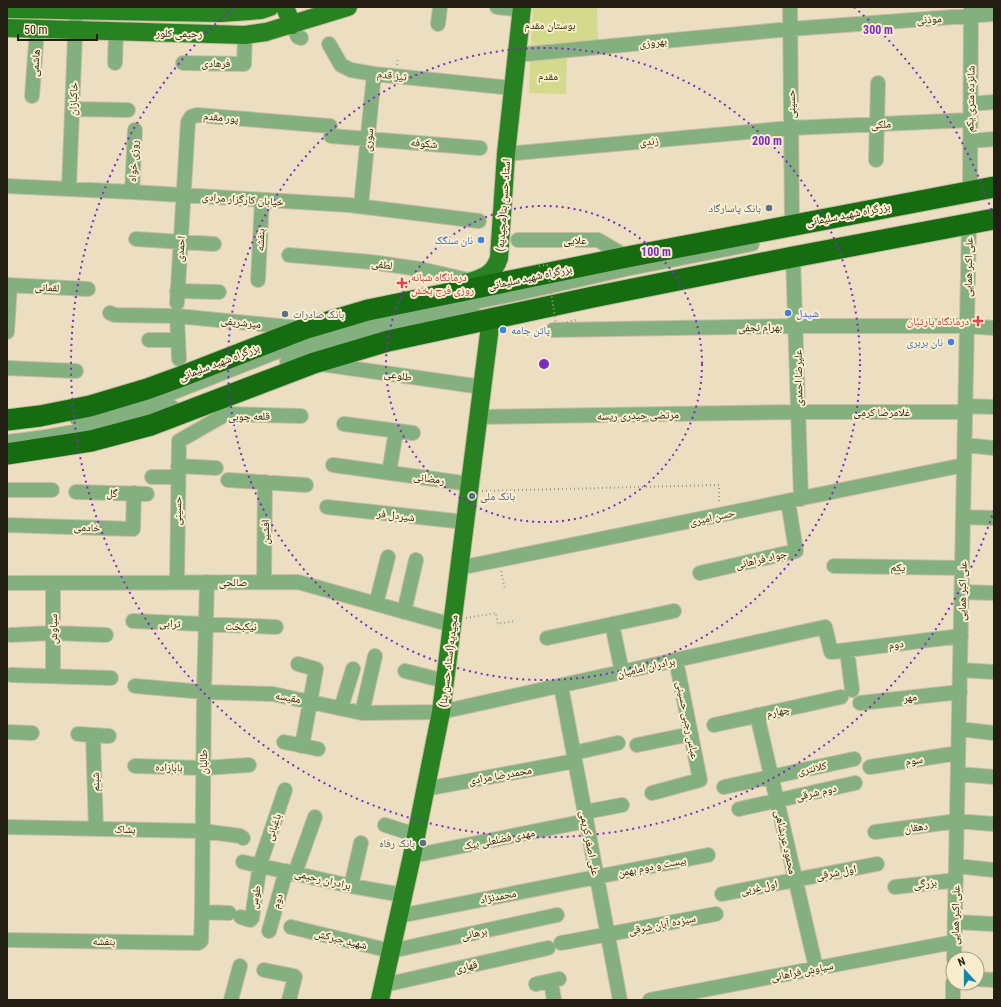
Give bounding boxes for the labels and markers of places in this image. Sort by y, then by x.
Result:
place label: بانک پاسارگاد [708,202,761,215]
marker: بانک پاسارگاد [764,203,774,213]
place label: نان سنگک [434,234,473,247]
marker: نان سنگک [476,235,486,245]
place label: درمانگاه شبانه روزی فرح بخش [411,271,474,297]
marker: درمانگاه شبانه روزی فرح بخش [396,277,408,289]
place label: شیدل [796,307,819,320]
place label: بانک صادرات [293,308,344,321]
marker: شیدل [783,308,793,318]
marker: بانک صادرات [280,309,290,319]
place label: درمانگاه پارتیان [907,315,969,328]
marker: درمانگاه پارتیان [972,315,984,327]
place label: پاتن جامه [511,324,550,337]
marker: پاتن جامه [498,325,508,335]
place label: نان بربری [906,336,943,349]
marker: نان بربری [946,337,956,347]
centre of rings [537,357,551,371]
place label: بانک ملی [480,490,515,503]
marker: بانک ملی [467,491,477,501]
place label: بانک رفاه [379,837,415,850]
marker: بانک رفاه [418,838,428,848]

